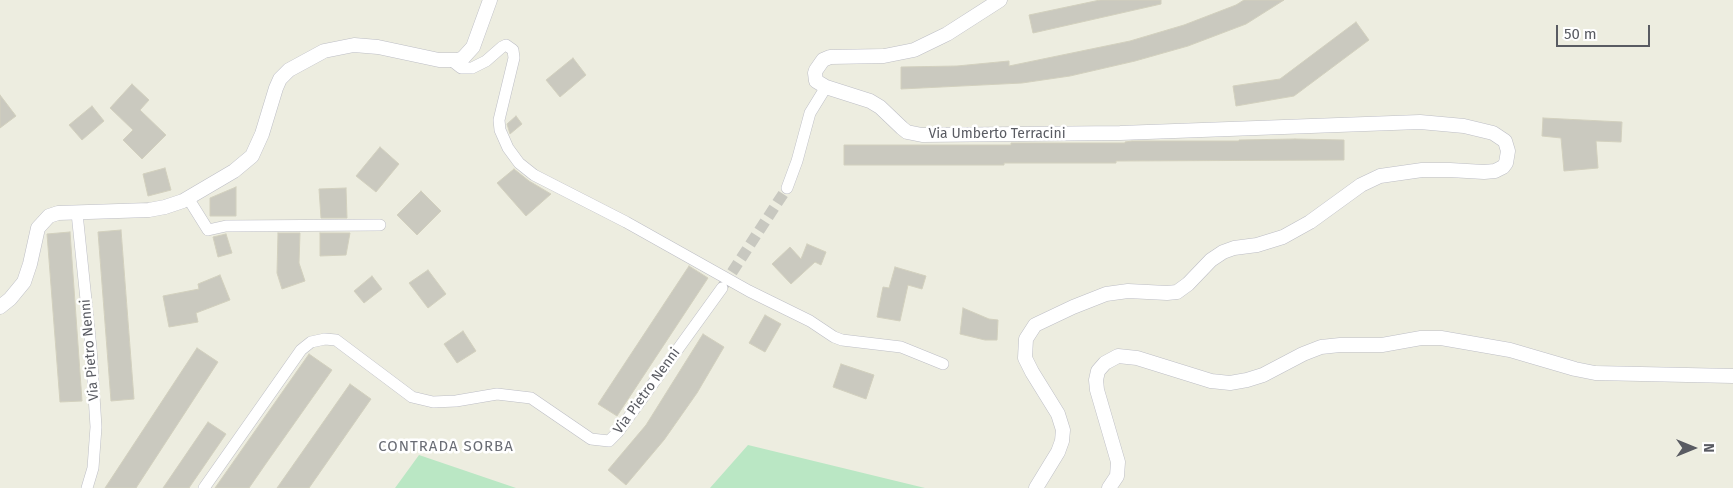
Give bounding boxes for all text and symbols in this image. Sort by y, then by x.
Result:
scale bar [1558,15,1652,47]
text: 50 m [1564,25,1597,43]
street label: Via Umberto Terracini [928,126,1066,142]
street label: Via Pietro Nenni [77,298,103,402]
street label: Via Pietro Nenni [610,345,684,437]
north arrow [1668,423,1718,473]
district label: CONTRADA SORBA [377,438,515,456]
text: N [1700,443,1717,453]

